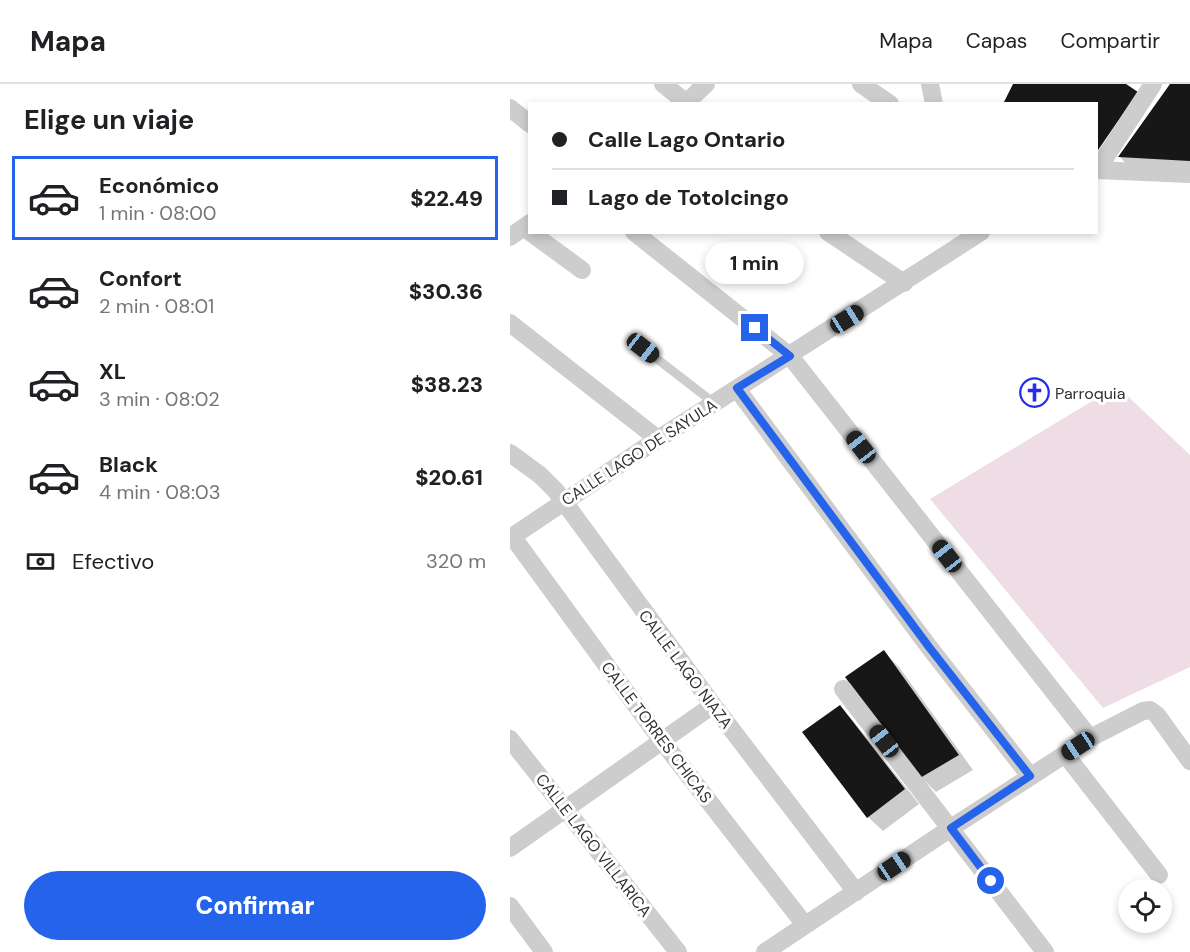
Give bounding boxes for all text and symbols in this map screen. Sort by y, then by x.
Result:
text: Mapa [30,23,106,60]
text: Mapa [879,27,933,55]
text: Capas [966,27,1027,55]
text: Compartir [1060,27,1160,55]
text: Elige un viaje [24,102,194,137]
text: Calle Lago Ontario [588,125,785,154]
icon: car [27,171,81,225]
text: Económico [99,171,219,200]
text: Lago de Totolcingo [588,183,789,212]
text: $22.49 [410,184,483,213]
text: 1 min · 08:00 [99,200,217,226]
callout: 1 min [706,241,804,283]
text: 1 min [730,250,779,276]
icon: car [27,264,81,318]
text: Confort [99,264,182,293]
text: $30.36 [409,277,483,306]
text: 2 min · 08:01 [99,293,214,319]
car [827,302,867,336]
route end [741,314,768,341]
car [623,330,663,366]
icon: car [27,357,81,411]
text: XL [99,357,126,386]
text: $38.23 [411,370,483,399]
church icon: Parroquia [1018,377,1050,409]
place label: Parroquia [1055,383,1125,404]
text: 3 min · 08:02 [99,386,220,412]
street label: CALLE LAGO DE SAYULA [558,394,721,511]
car [843,427,879,467]
icon: car [27,450,81,504]
text: Black [99,450,158,479]
text: $20.61 [415,463,483,492]
text: 4 min · 08:03 [99,479,221,505]
car [929,536,965,576]
icon: cash [24,545,57,578]
text: Efectivo [72,547,154,576]
text: 320 m [426,548,486,574]
street label: CALLE LAGO NIAZA [634,606,738,733]
street label: CALLE TORRES CHICAS [597,657,717,807]
car [866,721,902,761]
car [1058,729,1098,763]
street label: CALLE LAGO VILLARICA [531,769,656,921]
car [874,848,914,884]
route start [977,867,1004,894]
button: Confirmar [24,871,486,940]
map controls [1118,879,1172,933]
button: locate [1118,879,1172,933]

